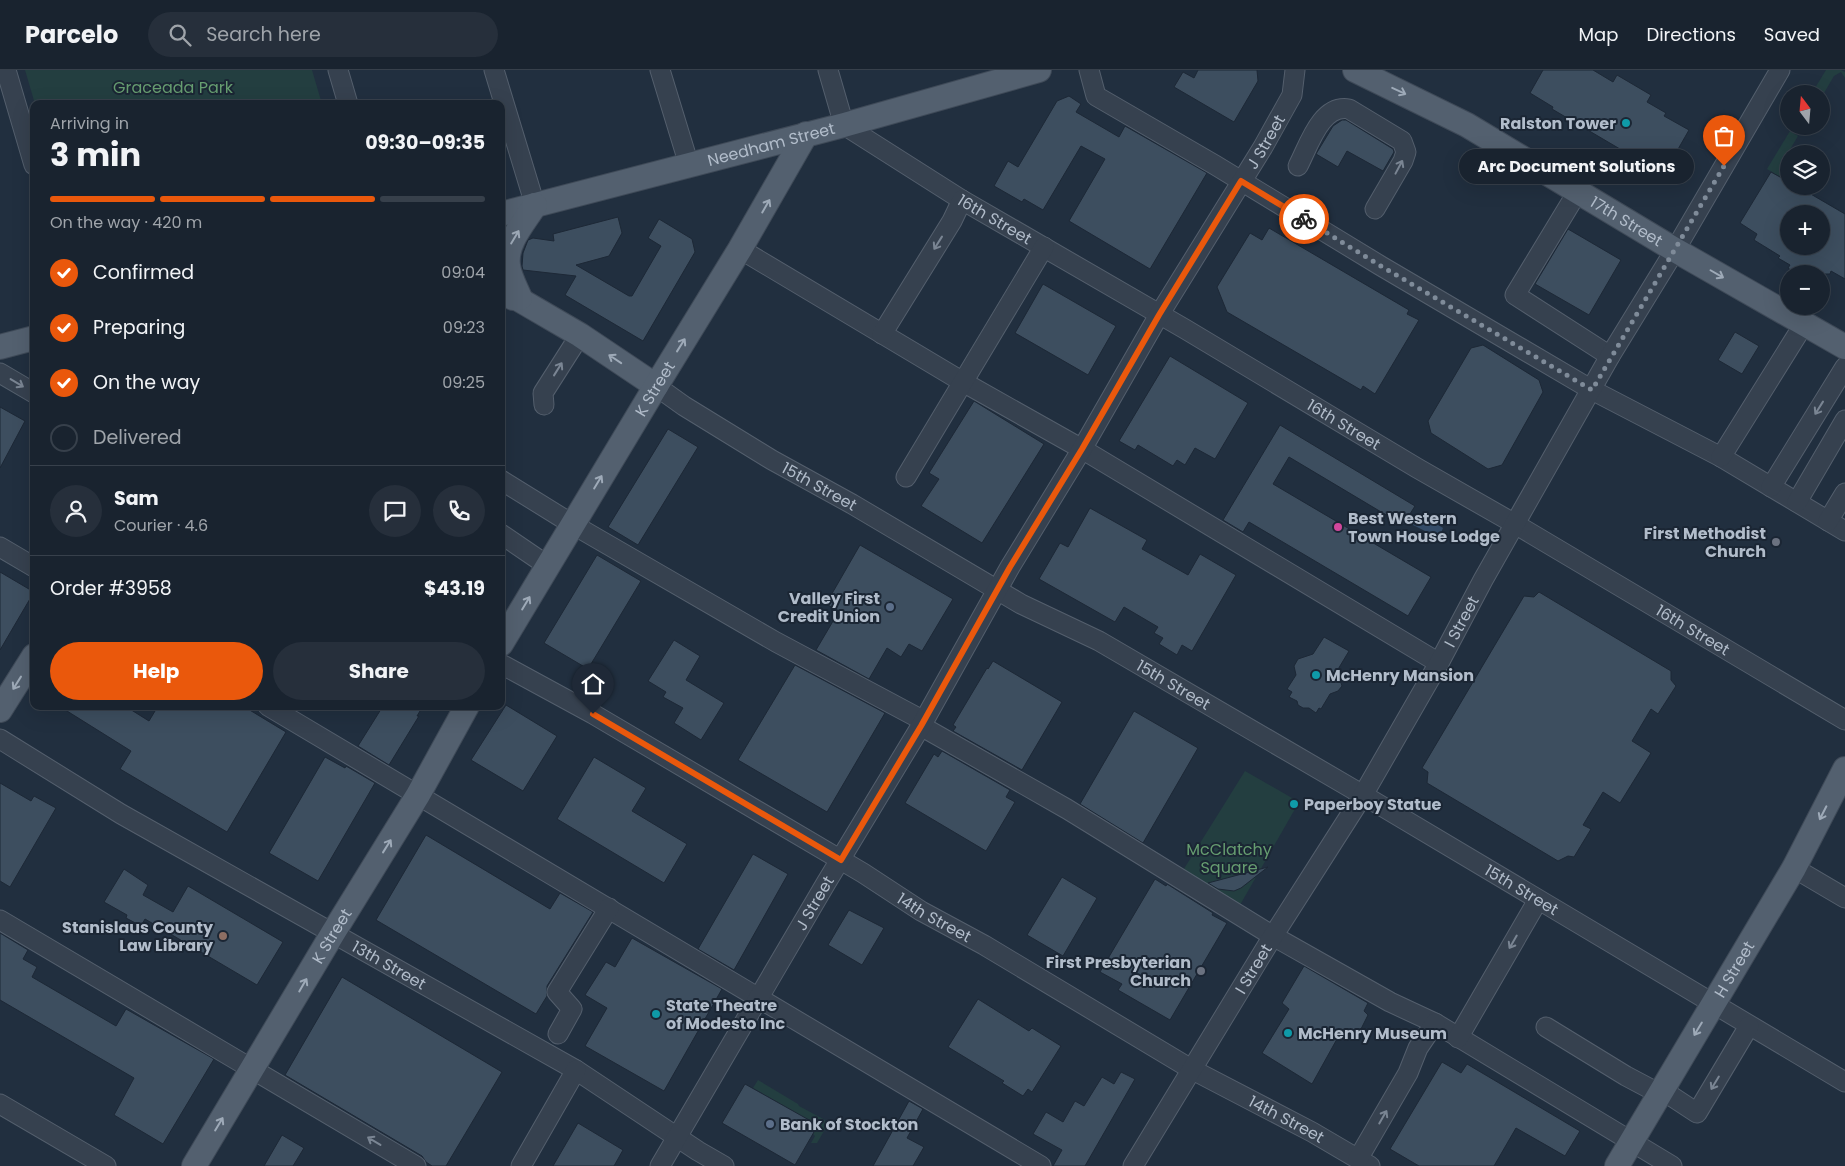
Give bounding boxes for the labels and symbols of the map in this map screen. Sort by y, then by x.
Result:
park label: Graceada Park [113,76,234,99]
north arrow [1780,85,1830,135]
one-way arrow [1391,86,1406,96]
street label: J Street [1241,110,1290,173]
place label: Ralston Tower [1500,112,1616,135]
pin [1703,115,1745,166]
street label: Needham Street [705,116,837,171]
marker: Ralston Tower [1620,117,1632,129]
callout: Arc Document Solutions [1459,148,1694,184]
one-way arrow [1395,160,1405,175]
street label: 16th Street [953,188,1036,250]
street label: 17th Street [1586,190,1667,252]
courier [1279,194,1329,244]
one-way arrow [761,199,771,213]
one-way arrow [511,230,521,244]
one-way arrow [933,235,943,249]
one-way arrow [1710,270,1724,280]
one-way arrow [677,338,687,352]
one-way arrow [609,353,623,363]
street label: K Street [629,356,680,421]
one-way arrow [553,362,563,376]
one-way arrow [9,379,23,389]
street label: 16th Street [1303,393,1385,455]
one-way arrow [1814,401,1824,415]
street label: 15th Street [778,456,862,516]
one-way arrow [593,476,603,490]
place label: Best Western Town House Lodge [1348,507,1500,548]
marker: Best Western Town House Lodge [1332,521,1344,533]
place label: First Methodist Church [1644,522,1766,563]
marker: First Methodist Church [1770,536,1782,548]
place label: Valley First Credit Union [778,587,880,628]
street label: I Street [1438,591,1484,651]
one-way arrow [522,596,532,610]
street label: 16th Street [1652,599,1734,661]
marker: Valley First Credit Union [884,601,896,613]
street label: 15th Street [1132,654,1215,715]
pin [572,663,614,714]
place label: McHenry Mansion [1326,664,1474,687]
marker: McHenry Mansion [1310,669,1322,681]
one-way arrow [11,676,22,690]
place label: Paperboy Statue [1304,793,1441,816]
marker: Paperboy Statue [1288,798,1300,810]
one-way arrow [1818,805,1828,820]
park label: McClatchy Square [1186,838,1272,879]
one-way arrow [382,839,392,853]
street label: 15th Street [1480,859,1563,921]
street label: J Street [789,871,839,934]
street label: 14th Street [892,887,976,948]
street label: K Street [306,904,357,968]
place label: Stanislaus County Law Library [62,916,214,957]
marker: Stanislaus County Law Library [217,930,229,942]
one-way arrow [1508,934,1518,948]
street label: 13th Street [348,935,431,995]
street label: H Street [1708,936,1760,1002]
street label: I Street [1229,939,1277,998]
place label: First Presbyterian Church [1046,951,1191,992]
marker: First Presbyterian Church [1195,965,1207,977]
one-way arrow [298,978,308,992]
place label: State Theatre of Modesto Inc [666,994,785,1035]
marker: State Theatre of Modesto Inc [650,1008,662,1020]
place label: McHenry Museum [1298,1022,1447,1045]
one-way arrow [1693,1022,1703,1036]
marker: McHenry Museum [1282,1027,1294,1039]
one-way arrow [1710,1076,1720,1090]
street label: 14th Street [1245,1090,1329,1148]
one-way arrow [1378,1110,1388,1124]
place label: Bank of Stockton [780,1113,918,1136]
one-way arrow [215,1118,225,1132]
marker: Bank of Stockton [764,1118,776,1130]
one-way arrow [367,1136,382,1146]

